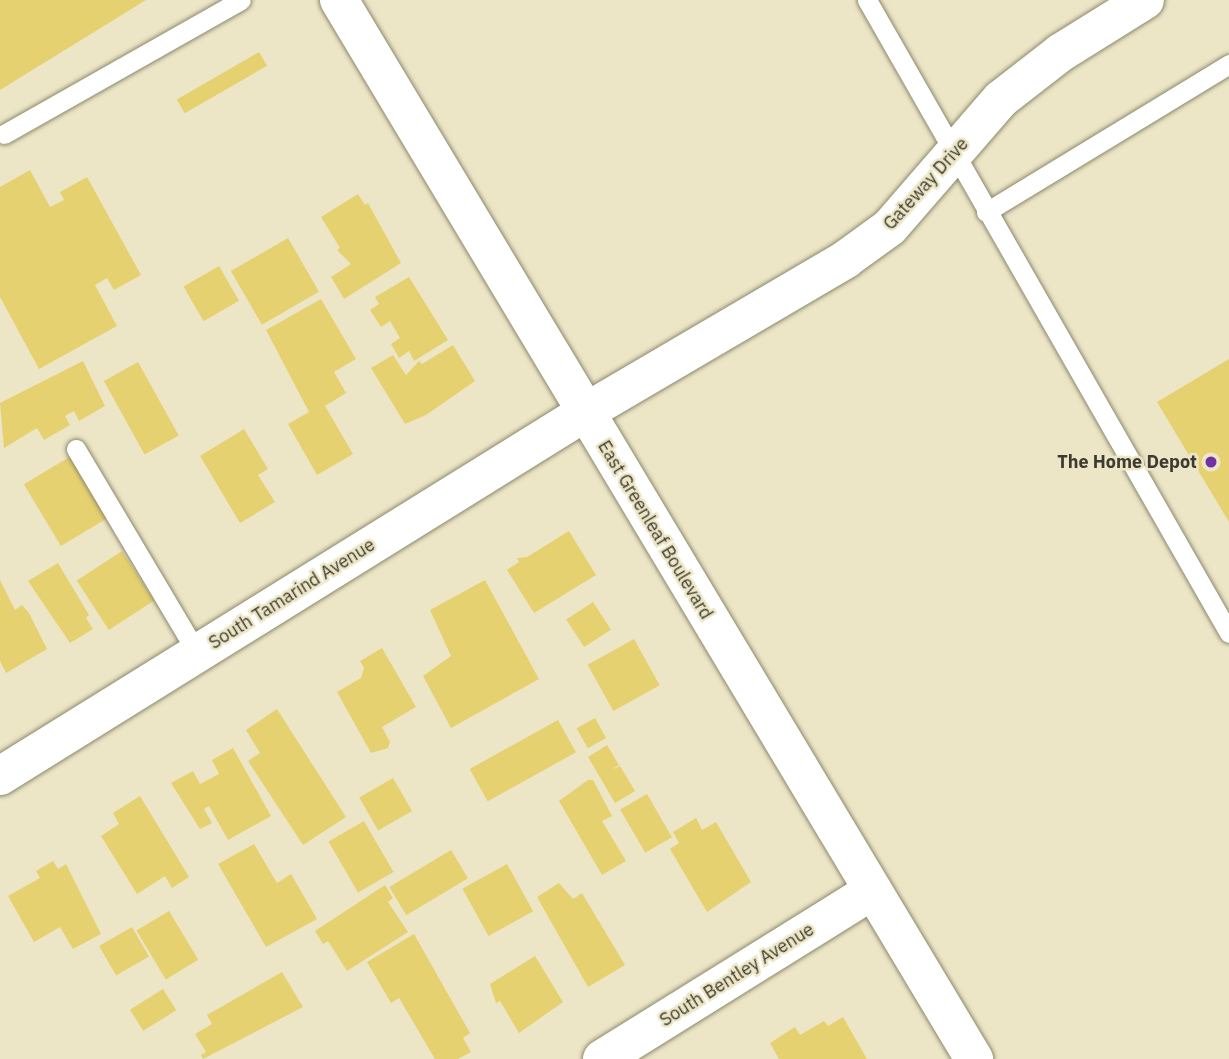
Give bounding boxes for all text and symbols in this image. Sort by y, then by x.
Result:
street label: Gateway Drive [879,134,973,234]
street label: East Greenleaf Boulevard [593,437,717,623]
place label: The Home Depot [1057,451,1197,473]
marker: The Home Depot [1203,454,1219,470]
street label: South Tamarind Avenue [205,534,379,654]
street label: South Bentley Avenue [656,919,818,1031]

